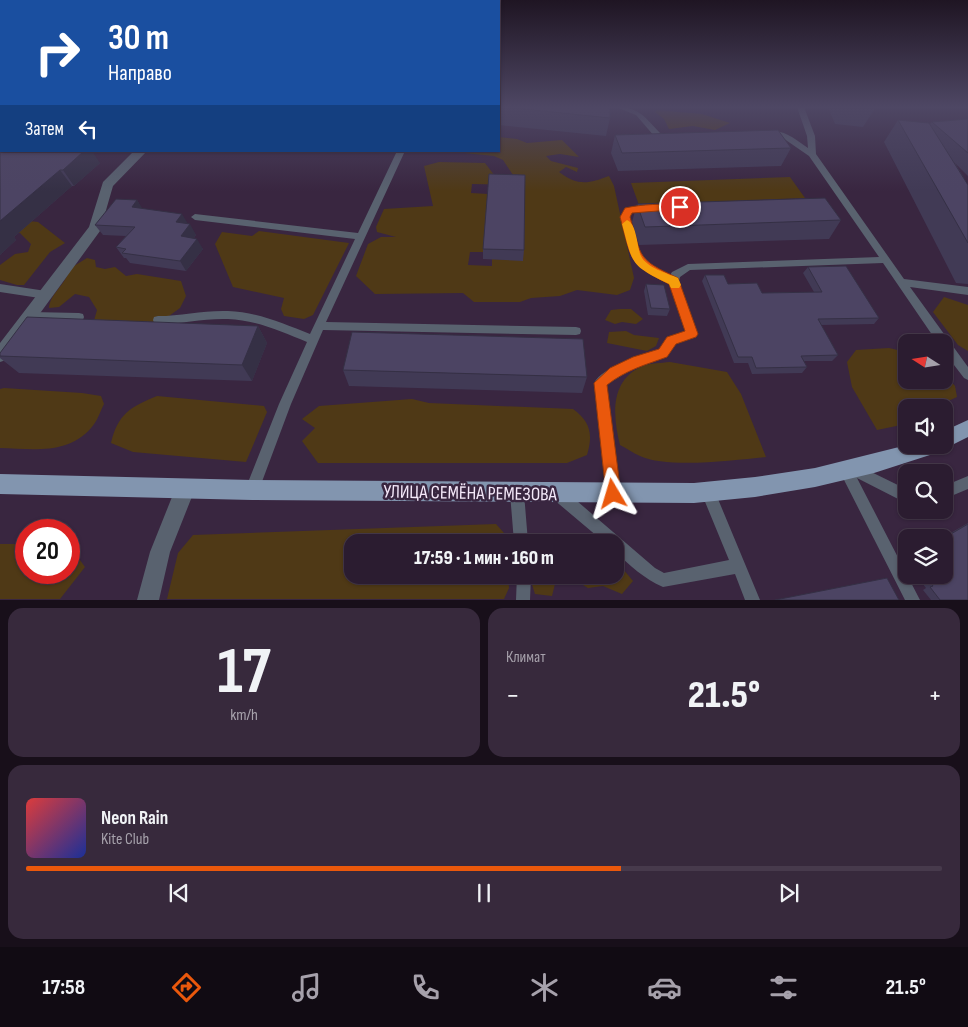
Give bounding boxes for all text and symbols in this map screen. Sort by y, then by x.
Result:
text: 30 m [108,17,169,60]
icon: right [25,20,90,85]
text: Направо [108,60,172,87]
icon: left [74,115,102,143]
text: Затем [25,118,64,141]
pin [659,186,701,228]
icon: arrive [666,193,694,221]
north arrow [898,334,952,389]
map controls [898,334,953,584]
button: sound [898,399,953,454]
button: search [898,464,953,519]
position arrow [586,467,638,519]
street label: УЛИЦА СЕМЁНА РЕМЕЗОВА [383,480,558,507]
speed limit sign: 20 [15,519,80,584]
button: layers [898,529,953,584]
text: 17:59 · 1 мин · 160 m [414,547,554,570]
text: 17 [217,634,271,712]
text: Климат [506,648,546,667]
text: 21.5° [688,673,760,718]
text: − [506,679,520,712]
text: + [928,679,942,712]
text: km/h [230,706,258,725]
text: Neon Rain [101,807,168,830]
text: Kite Club [101,830,149,849]
icon: previous [165,879,193,907]
icon: pause [470,879,498,907]
icon: next [775,879,803,907]
icon: directions [169,970,204,1005]
icon: music [289,970,324,1005]
icon: phone [408,970,443,1005]
icon: climate [527,970,562,1005]
icon: car [647,970,682,1005]
icon: filters [766,970,801,1005]
text: 17:58 [42,974,85,1001]
text: 21.5° [885,974,926,1001]

